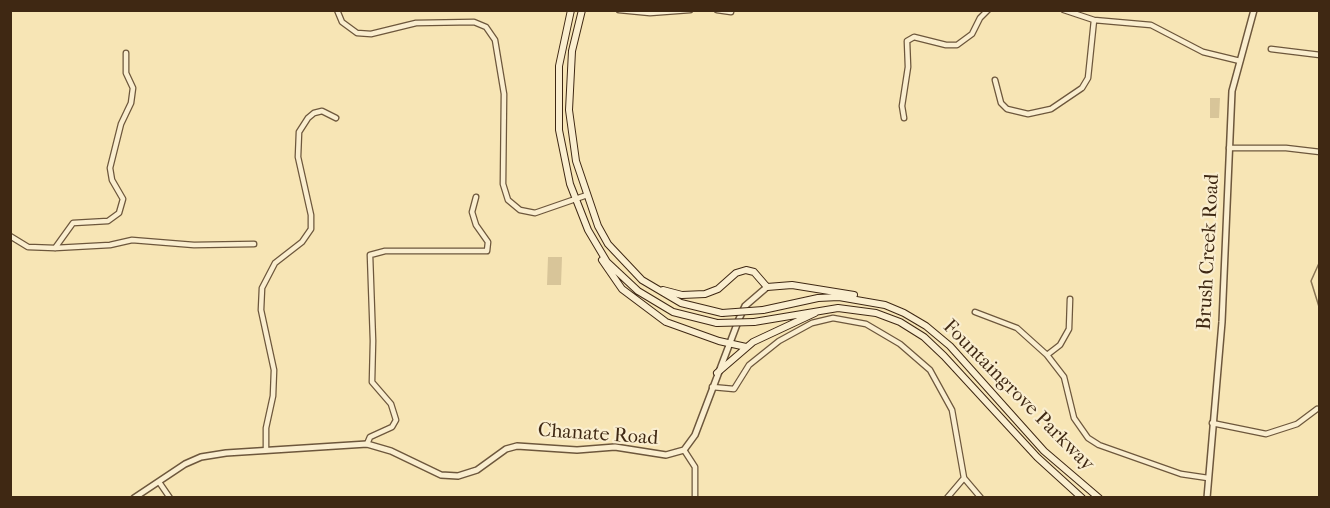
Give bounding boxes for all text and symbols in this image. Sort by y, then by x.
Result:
street label: Brush Creek Road [1193,173,1225,331]
street label: Fountaingrove Parkway [937,315,1099,477]
street label: Chanate Road [537,419,659,451]

